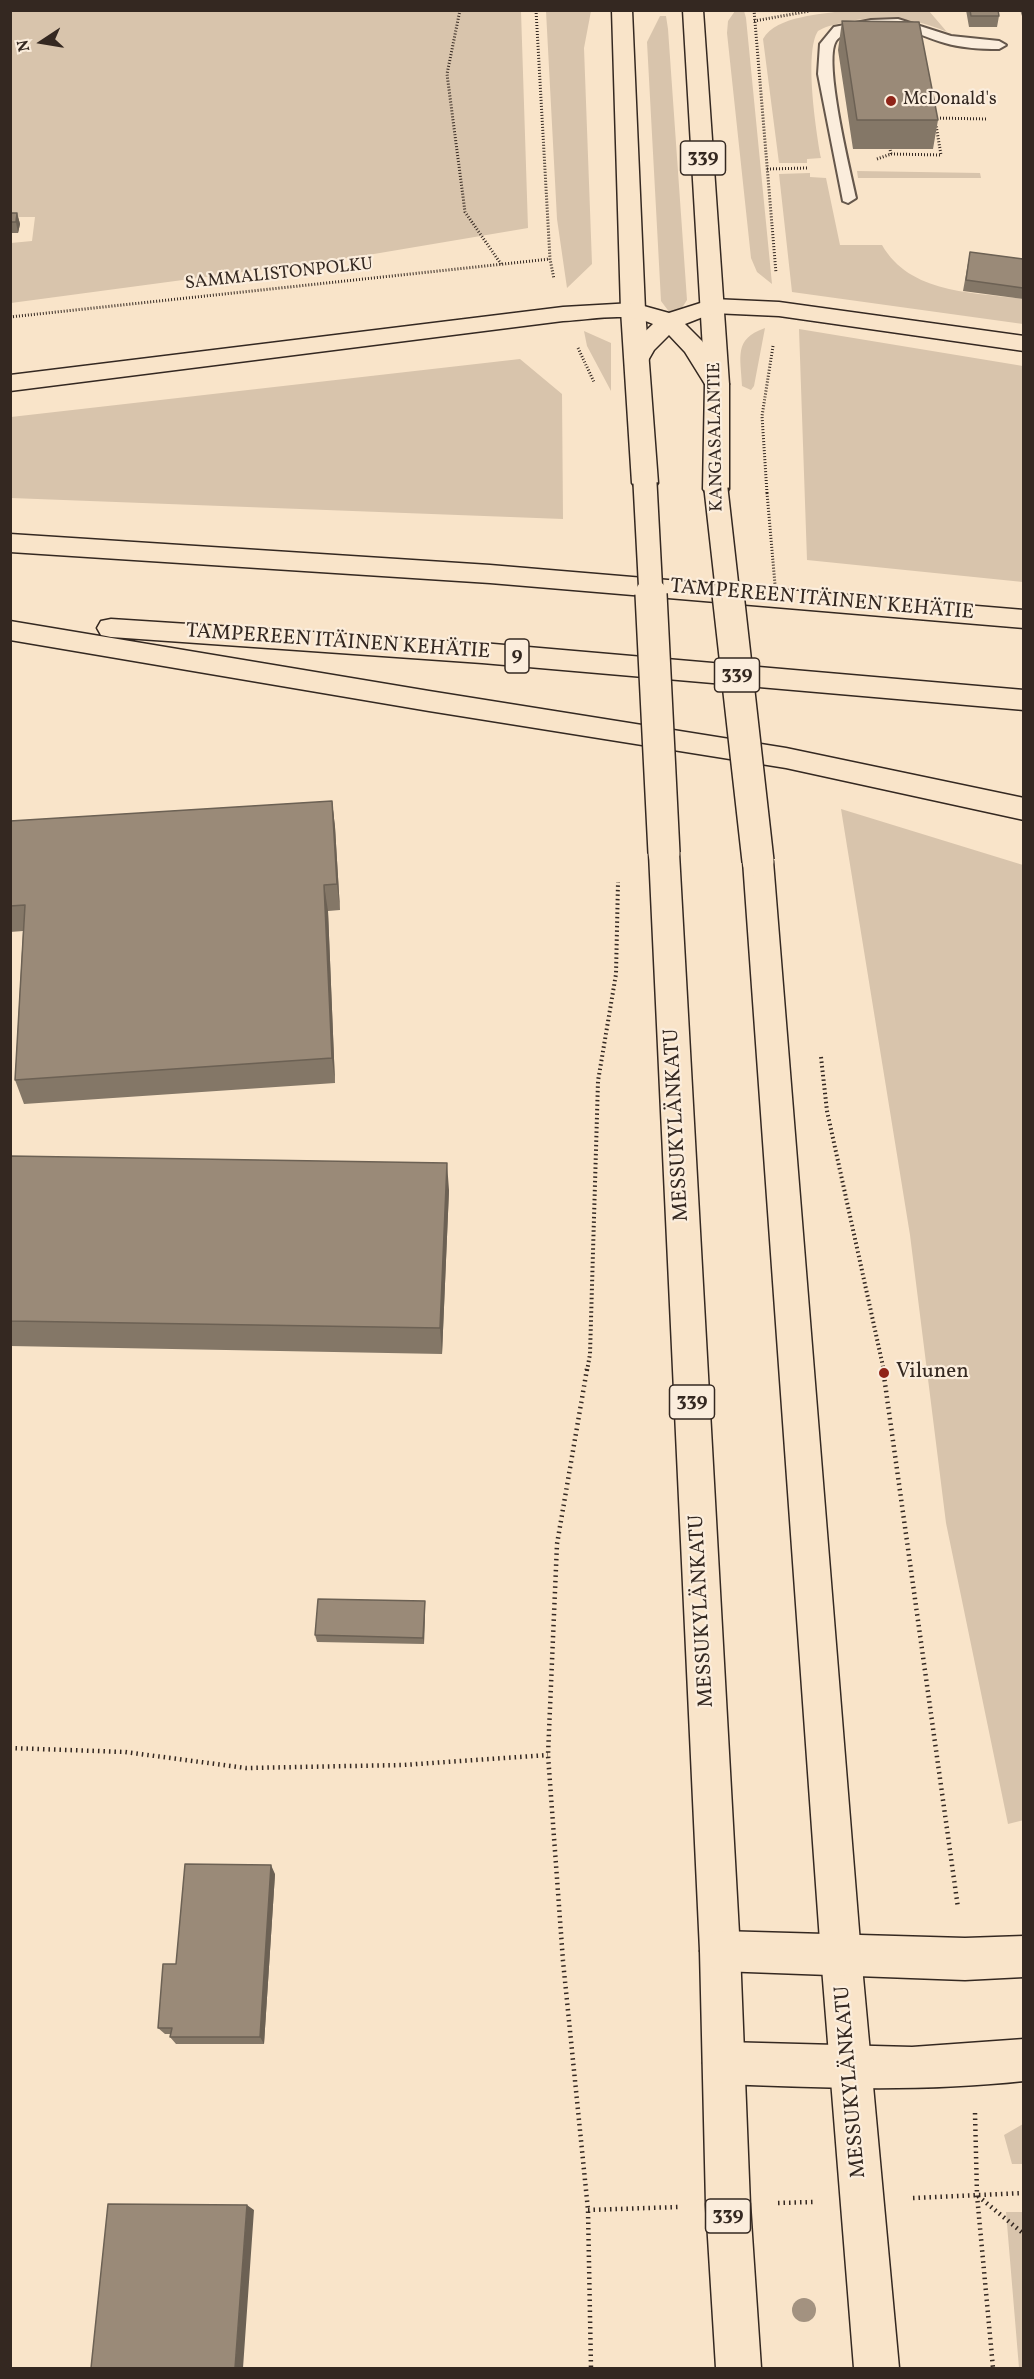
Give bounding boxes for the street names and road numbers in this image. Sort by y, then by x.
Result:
road number: 339 [680,141,726,175]
street label: SAMMALISTONPOLKU [184,254,374,296]
street label: KANGASALANTIE [705,362,729,512]
street label: TAMPEREEN ITÄINEN KEHÄTIE [669,575,975,627]
street label: TAMPEREEN ITÄINEN KEHÄTIE [185,620,491,666]
road number: 9 [505,639,529,673]
road number: 339 [714,658,760,692]
street label: MESSUKYLÄNKATU [660,1028,696,1222]
road number: 339 [670,1385,714,1419]
street label: MESSUKYLÄNKATU [685,1514,721,1708]
street label: MESSUKYLÄNKATU [831,1985,873,2179]
road number: 339 [706,2199,750,2233]

